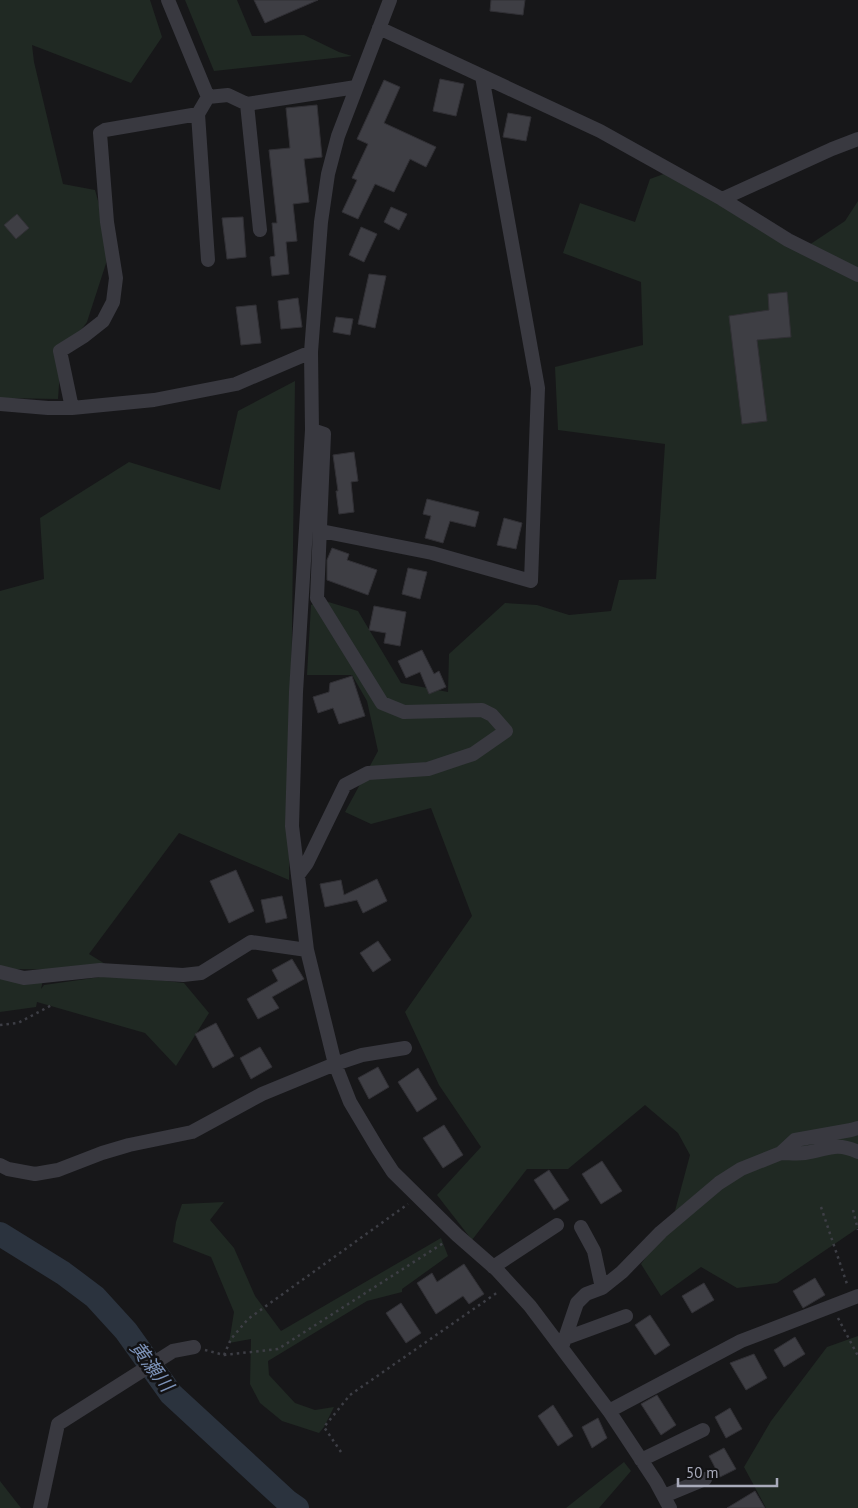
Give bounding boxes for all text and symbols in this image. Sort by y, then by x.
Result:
water label: 黄瀬川 [125,1336,180,1398]
scale bar [678,1456,777,1488]
text: 50 m [686,1463,719,1482]

